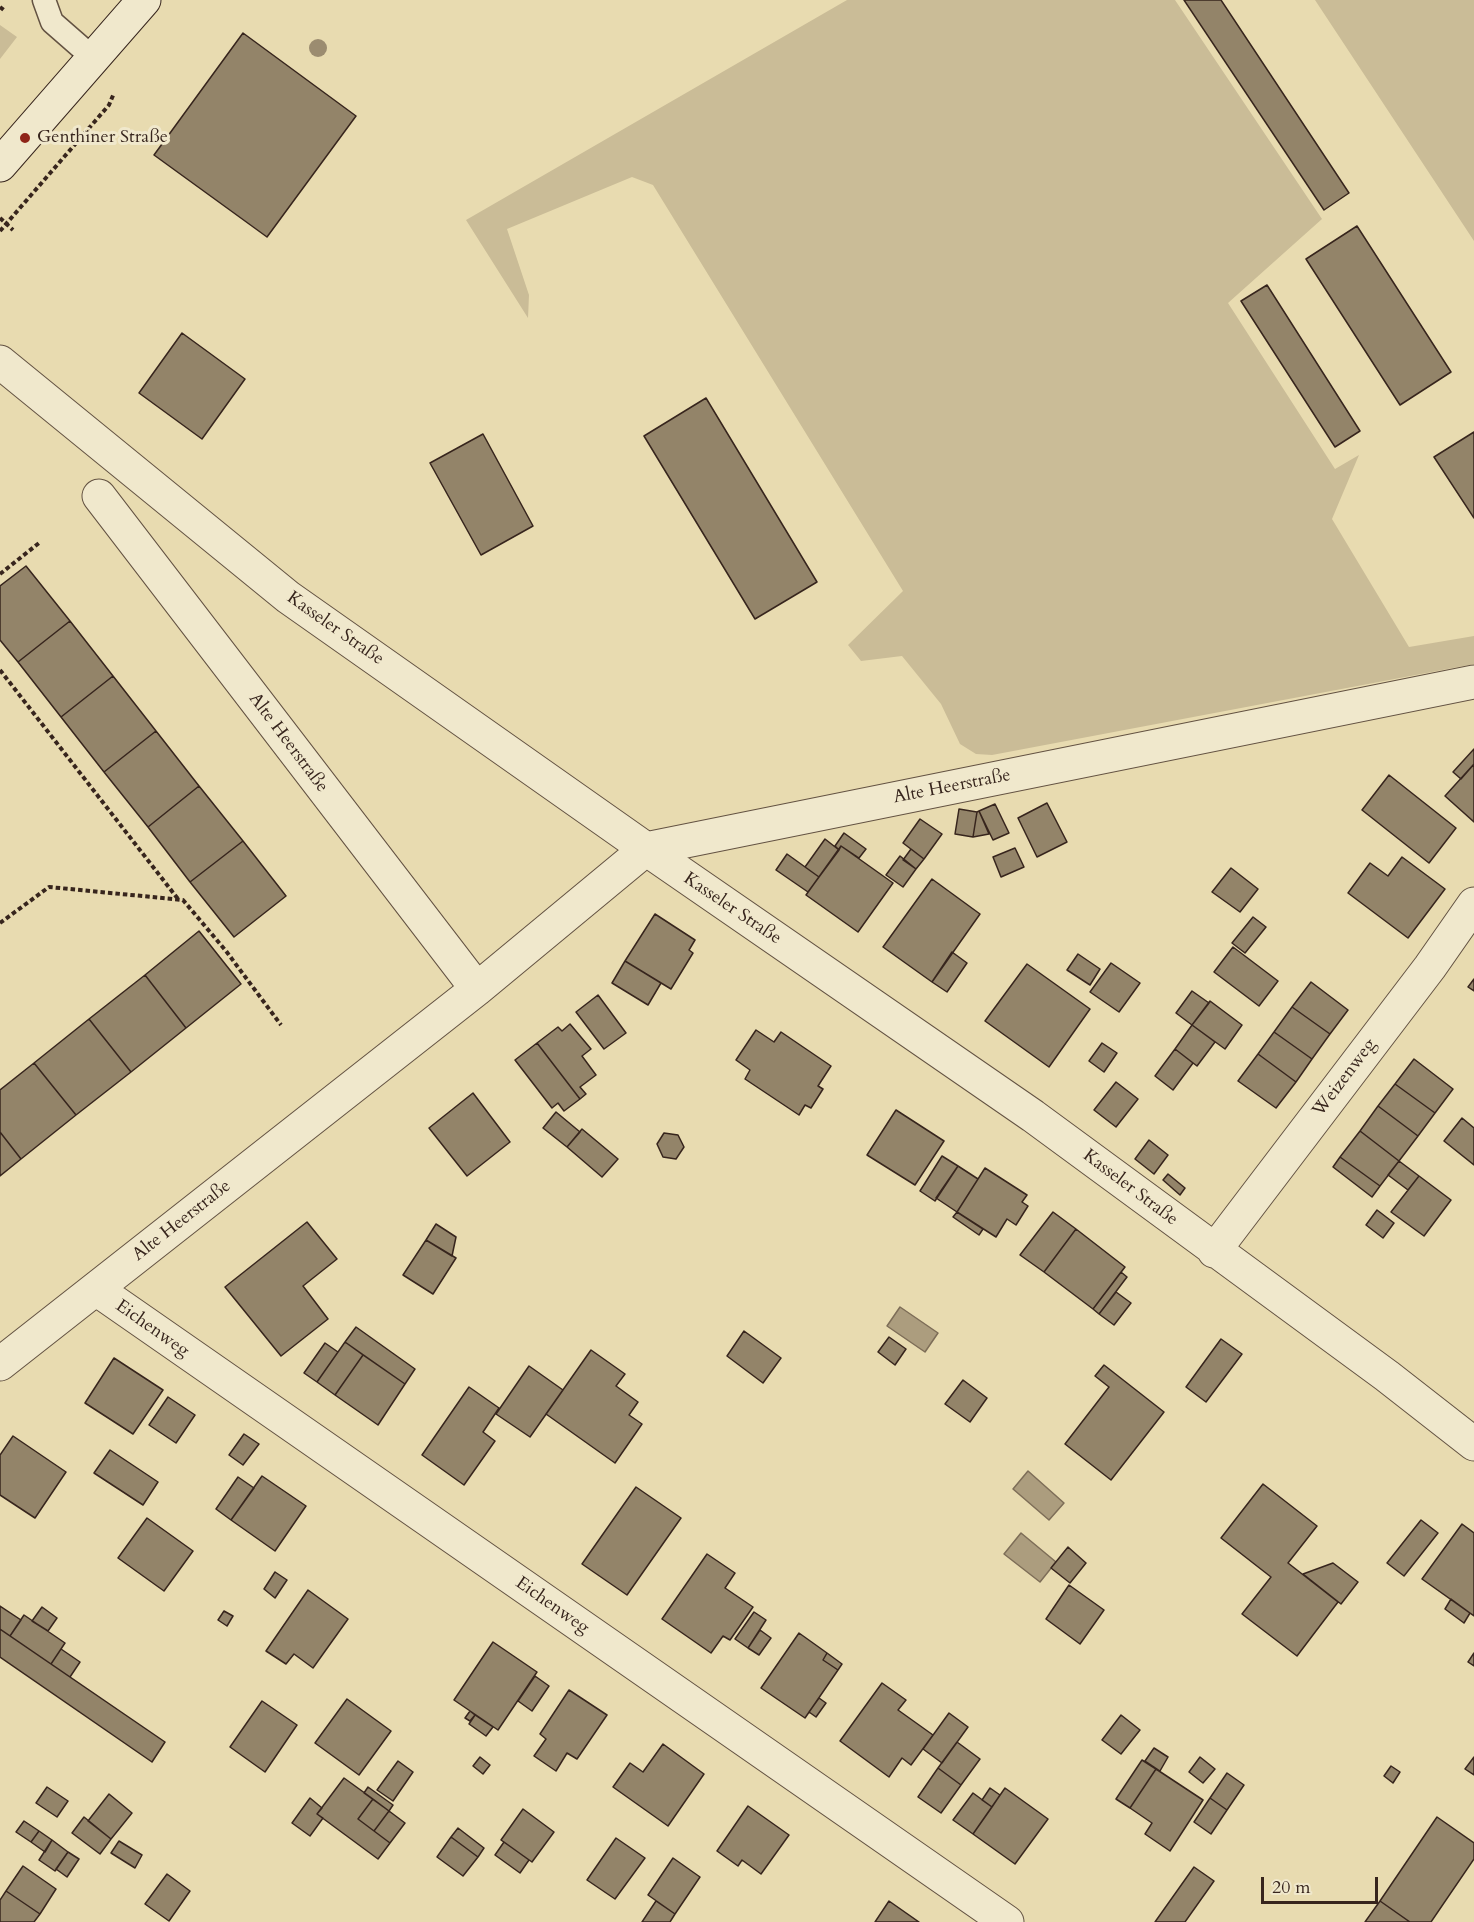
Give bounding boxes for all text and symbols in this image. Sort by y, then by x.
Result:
place label: Genthiner Straße [37,127,168,149]
marker: Genthiner Straße [18,131,32,145]
street label: Kasseler Straße [282,588,388,670]
street label: Alte Heerstraße [244,689,332,797]
street label: Alte Heerstraße [892,765,1012,809]
street label: Kasseler Straße [679,868,785,950]
street label: Weizenweg [1309,1035,1381,1121]
street label: Kasseler Straße [1078,1145,1182,1231]
street label: Alte Heerstraße [128,1176,236,1266]
street label: Eichenweg [111,1296,193,1362]
street label: Eichenweg [511,1573,593,1639]
scale bar [1264,1865,1381,1903]
text: 20 m [1272,1875,1311,1900]

